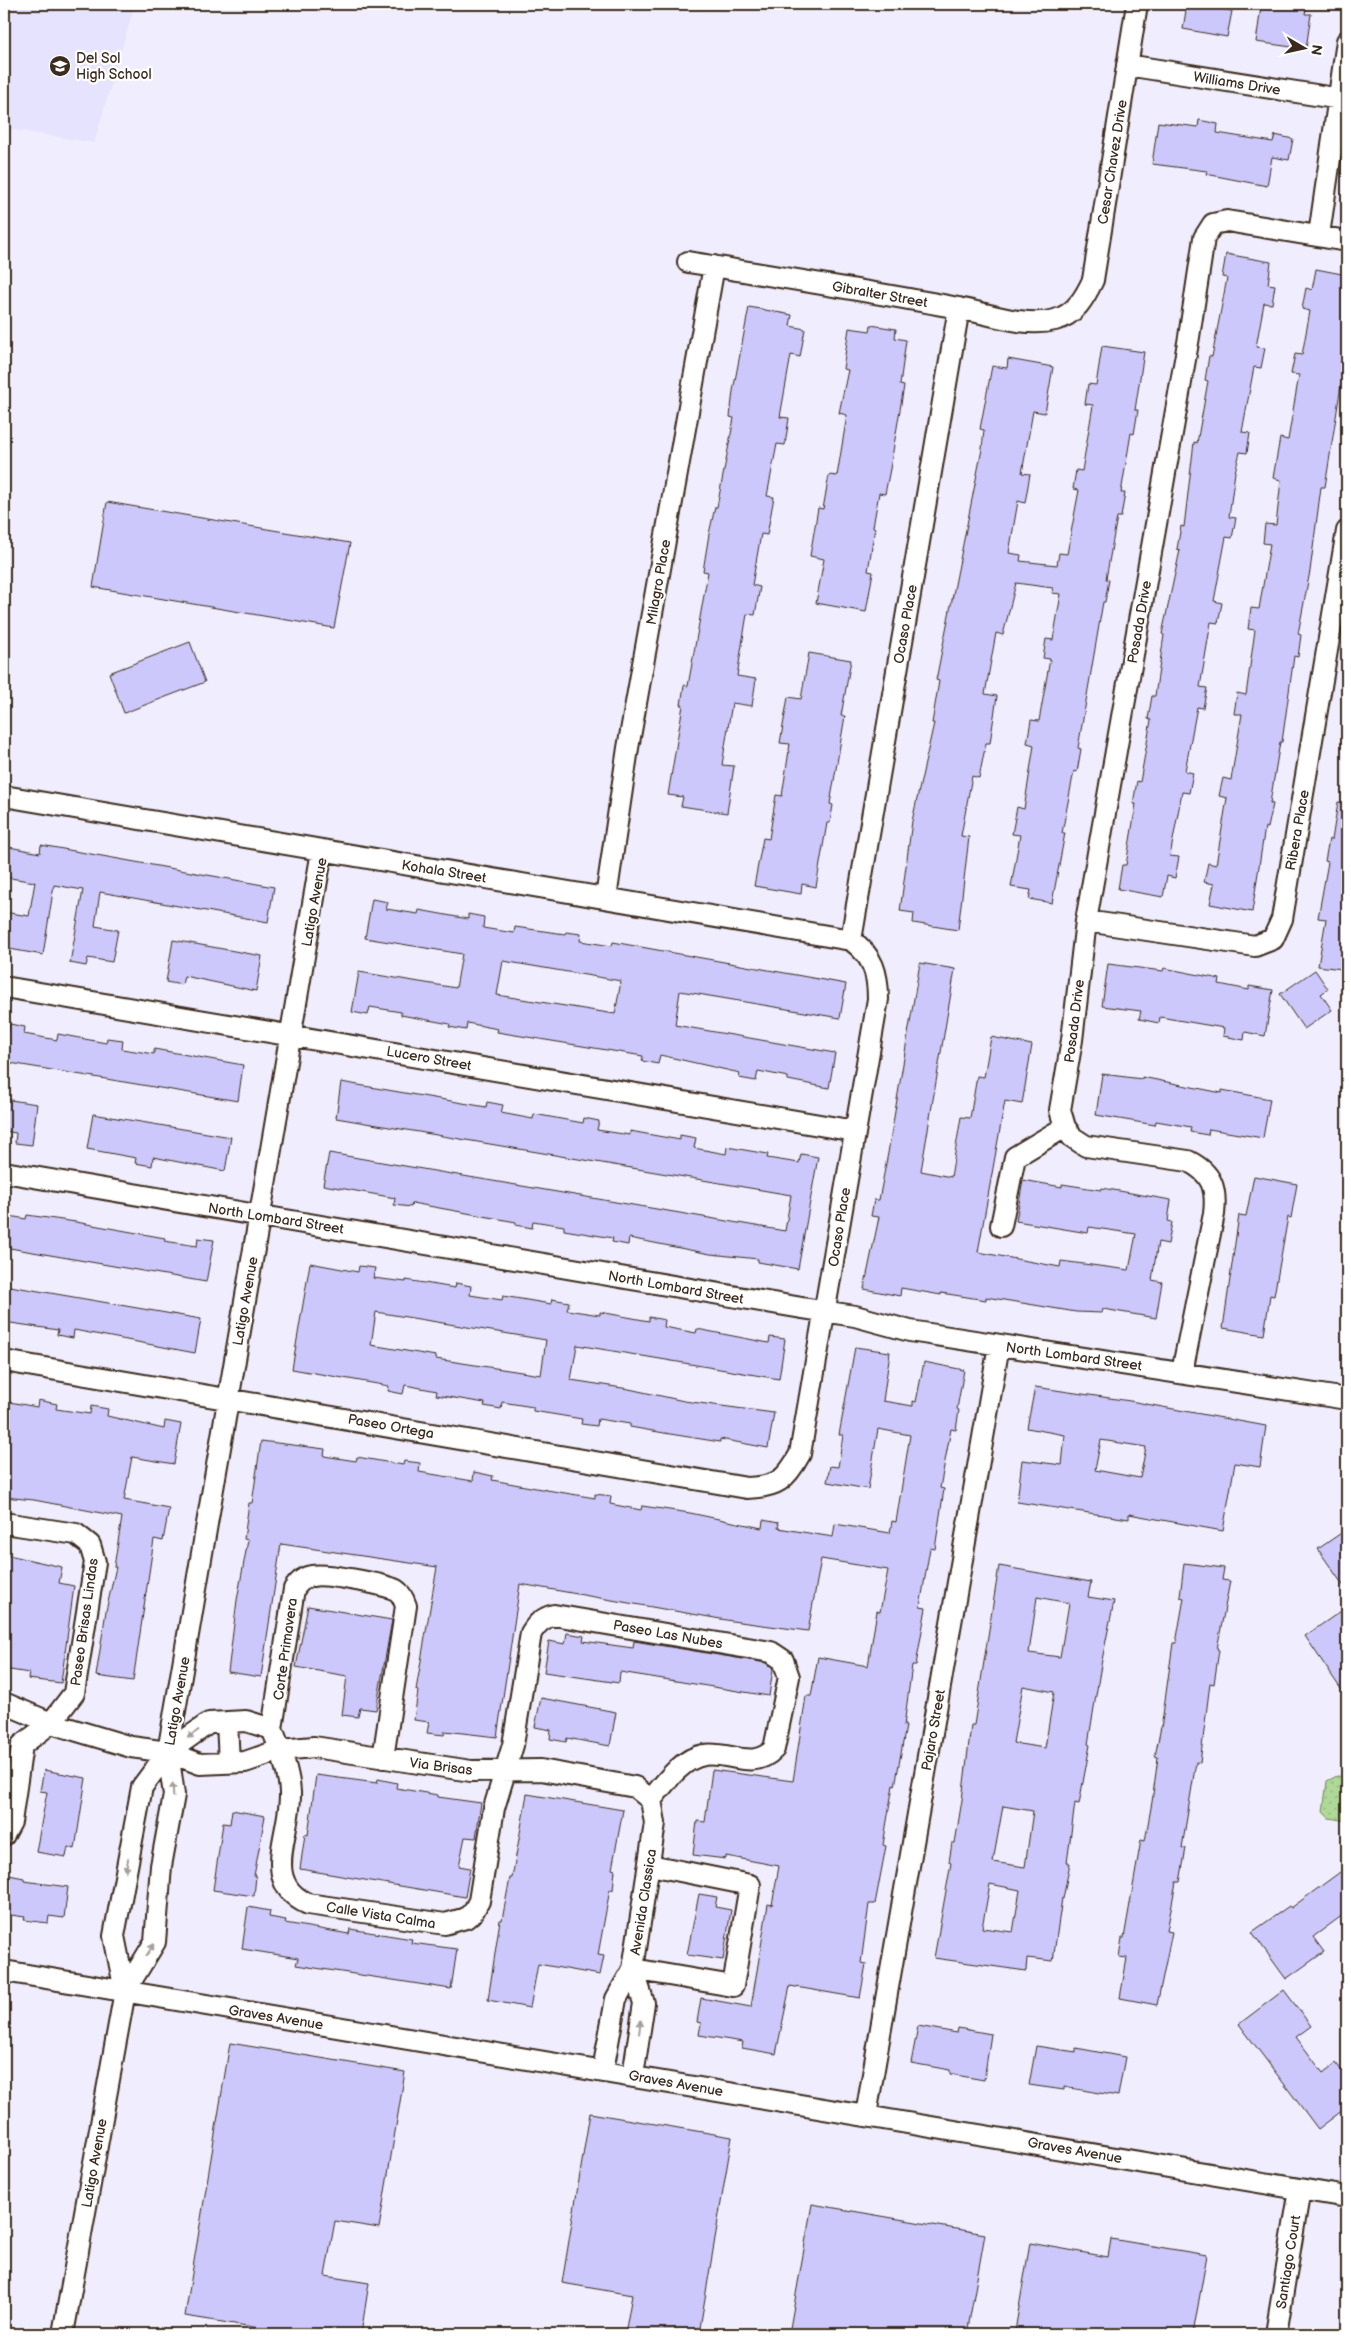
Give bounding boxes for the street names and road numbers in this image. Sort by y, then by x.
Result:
street label: Williams Drive [1192,68,1282,99]
street label: Cesar Chavez Drive [1094,99,1131,226]
street label: Gibralter Street [831,278,930,311]
street label: Milagro Place [643,538,674,626]
street label: Posada Drive [1124,579,1155,665]
street label: Ocaso Place [890,583,921,665]
street label: Ribera Place [1282,789,1313,872]
street label: Latigo Avenue [298,856,331,948]
street label: Kohala Street [400,856,488,887]
street label: Posada Drive [1061,978,1088,1064]
street label: Lucero Street [385,1043,474,1074]
street label: Ocaso Place [825,1186,854,1268]
street label: North Lombard Street [207,1199,346,1238]
street label: Latigo Avenue [229,1255,262,1347]
street label: North Lombard Street [607,1267,746,1308]
street label: North Lombard Street [1005,1339,1144,1375]
street label: Paseo Ortega [346,1411,435,1442]
street label: Paseo Brisas Lindas [67,1557,102,1687]
street label: Corte Primavera [270,1597,301,1701]
street label: Paseo Las Nubes [612,1616,724,1652]
street label: Latigo Avenue [161,1655,194,1747]
street label: Pajaro Street [918,1688,949,1772]
street label: Via Brisas [408,1754,473,1779]
street label: Avenida Classica [627,1848,660,1956]
street label: Calle Vista Calma [325,1898,437,1933]
street label: Graves Avenue [227,2002,325,2033]
street label: Graves Avenue [627,2067,725,2100]
street label: Latigo Avenue [78,2117,111,2209]
street label: Graves Avenue [1026,2134,1124,2167]
street label: Santiago Court [1273,2213,1304,2310]

